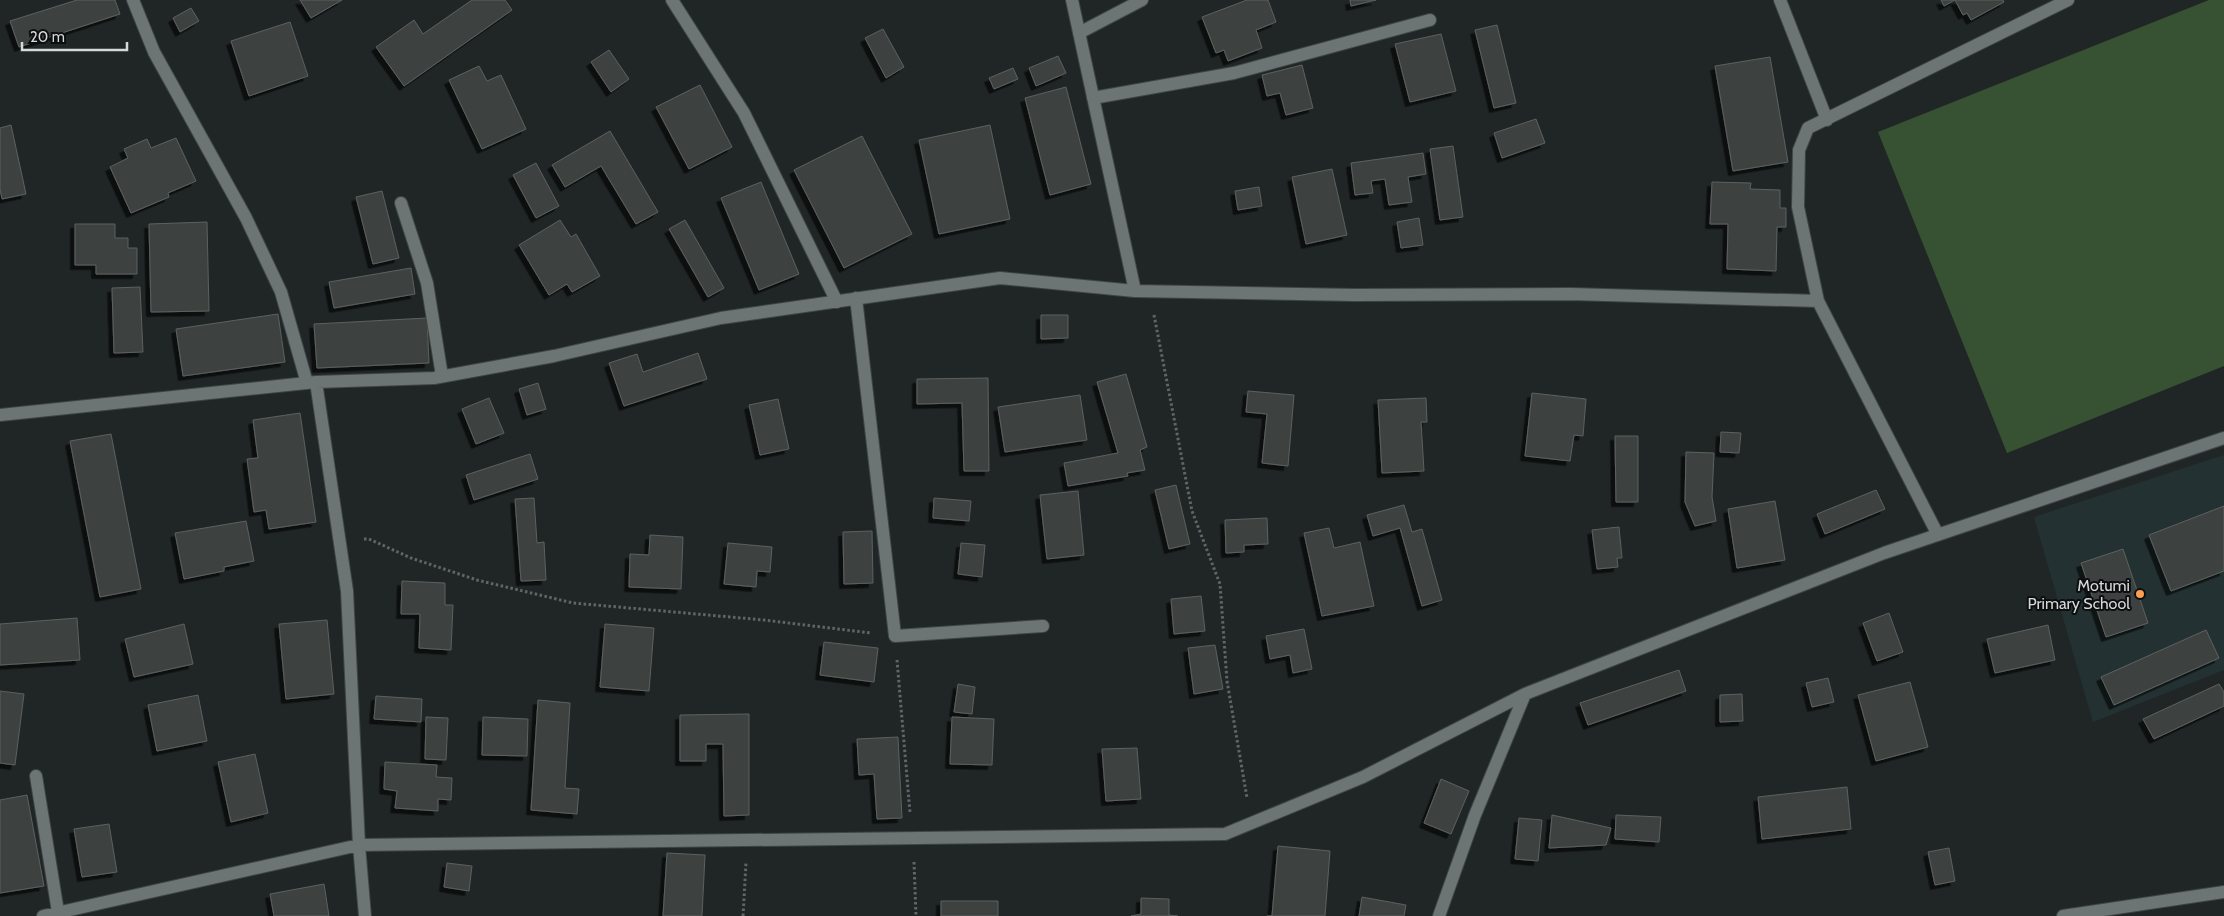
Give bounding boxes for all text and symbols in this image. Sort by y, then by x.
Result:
scale bar [22,20,128,52]
text: 20 m [30,28,65,46]
place label: Motumi Primary School [2027,576,2130,613]
marker: Motumi Primary School [2134,588,2146,600]

